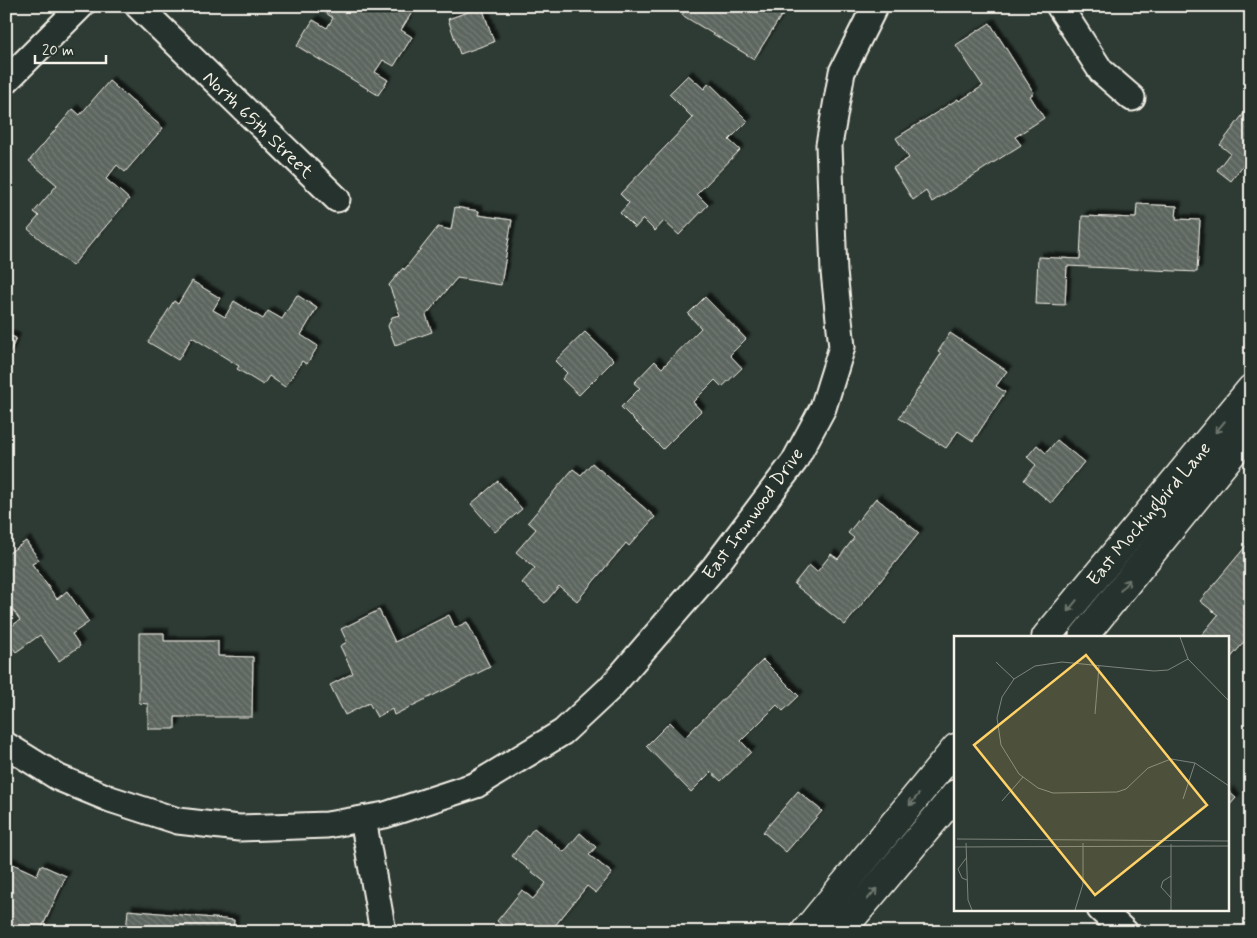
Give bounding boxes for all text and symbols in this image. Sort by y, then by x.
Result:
scale bar [35,32,106,64]
text: 20 m [42,41,74,61]
street label: North 65th Street [197,66,319,184]
one-way arrow [1214,420,1225,433]
street label: East Mockingbird Lane [1081,437,1219,593]
street label: East Ironwood Drive [697,443,810,585]
one-way arrow [1119,579,1130,592]
one-way arrow [1066,599,1077,612]
inset map [954,636,1230,910]
one-way arrow [908,793,919,806]
one-way arrow [866,888,877,901]

